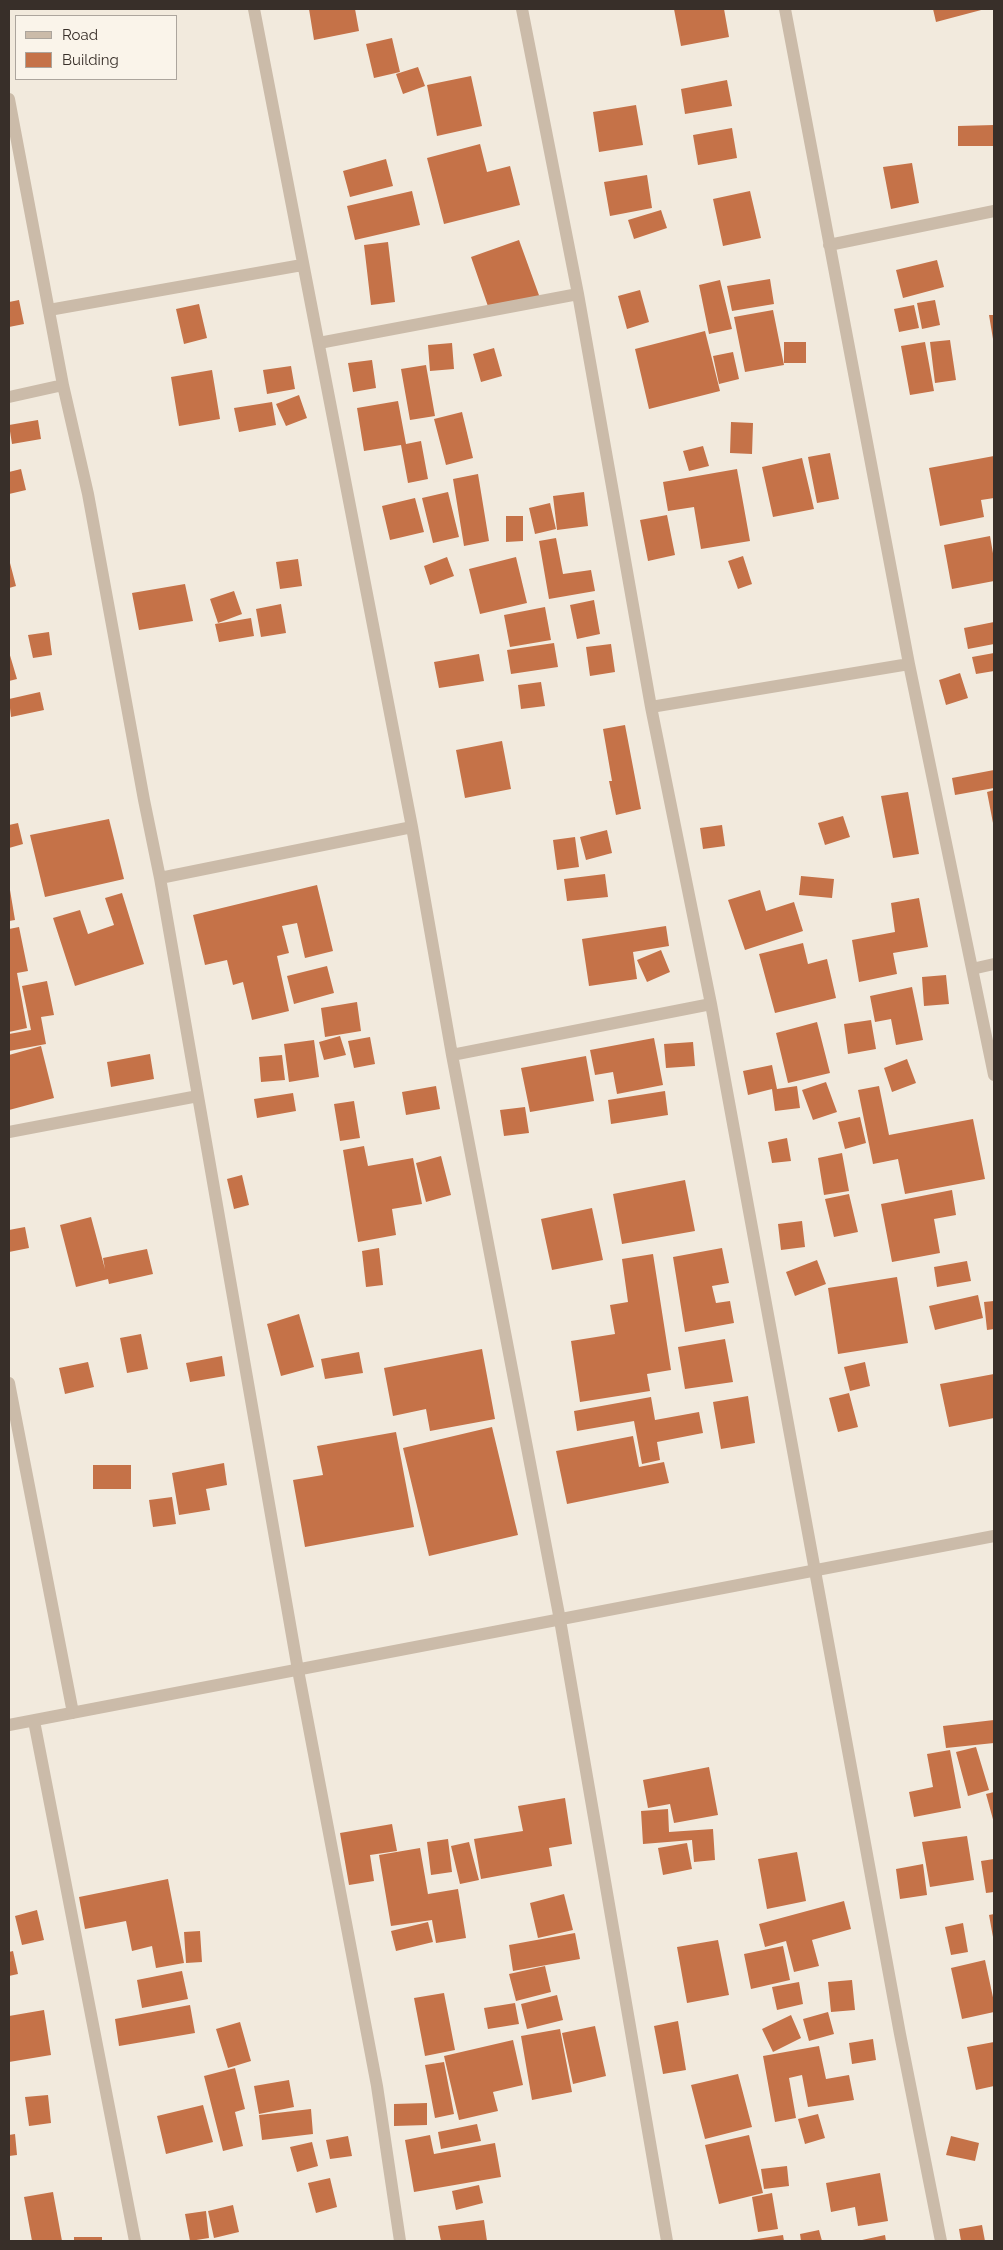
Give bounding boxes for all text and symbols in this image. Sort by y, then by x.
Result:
legend [15,15,178,80]
text: Road [62,26,98,44]
text: Building [62,51,119,69]

